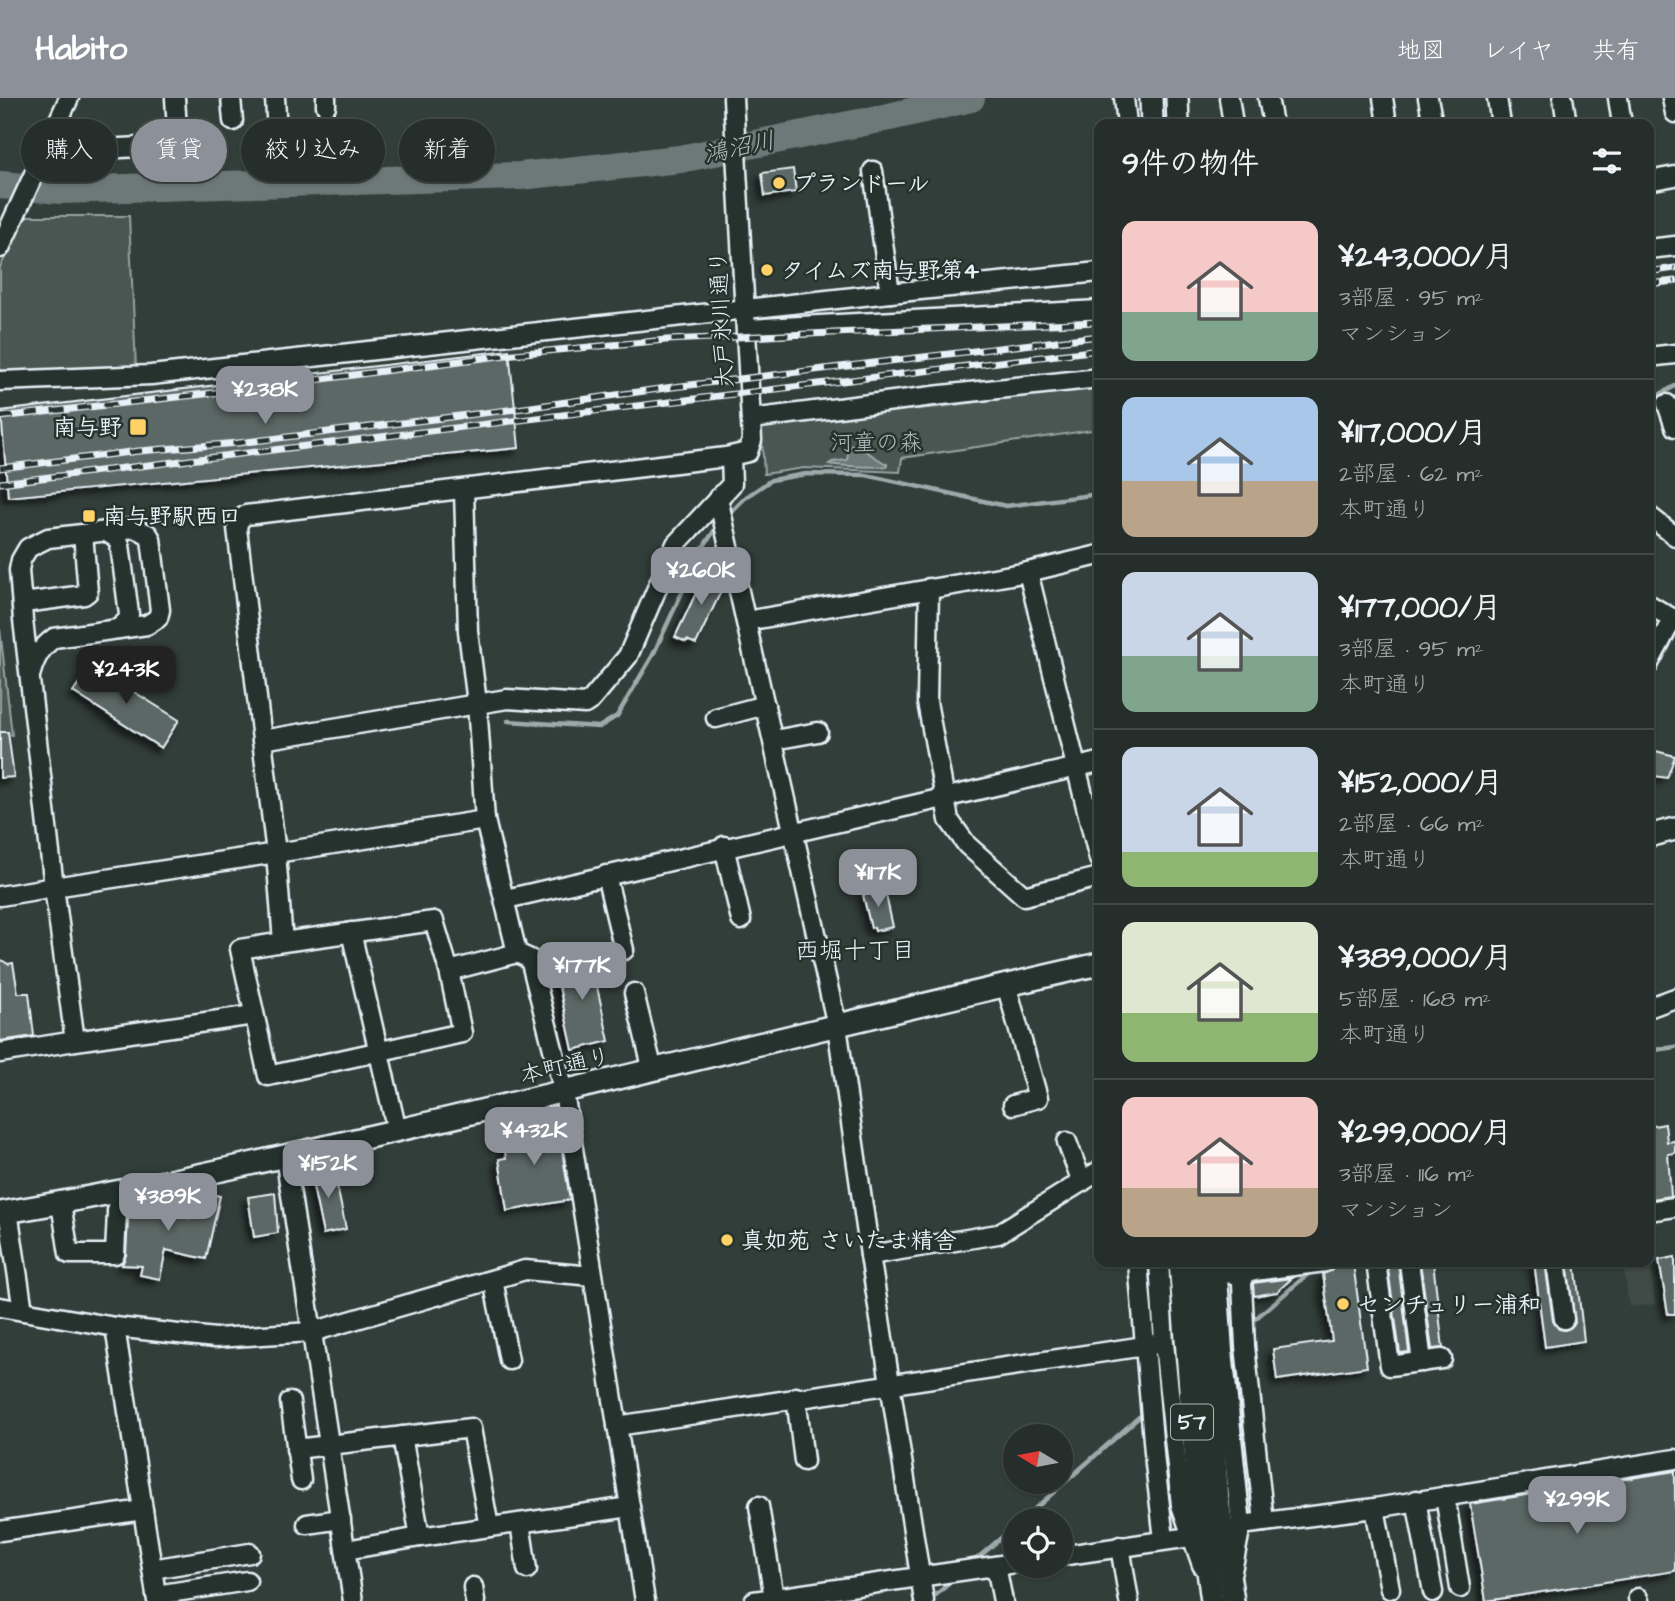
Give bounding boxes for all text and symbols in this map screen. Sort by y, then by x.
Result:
text: Habito [35,26,127,72]
text: 地図 [1397,34,1445,68]
text: レイヤ [1483,34,1554,68]
text: 共有 [1592,34,1640,68]
chip: 購入 [21,119,117,182]
chip: 賃貸 [131,119,227,182]
chip: 絞り込み [241,119,385,182]
chip: 新着 [399,119,495,182]
water label: 鴻沼川 [700,124,778,172]
icon: filters [1588,142,1626,180]
text: 9件の物件 [1122,143,1259,185]
place label: プランドール [793,168,930,200]
marker: プランドール [771,175,787,191]
text: ¥243,000/月 [1339,236,1514,278]
street label: 大戸氷川通り [702,249,742,389]
icon: home [1178,249,1262,333]
place label: タイムズ南与野第4 [781,255,979,287]
marker: タイムズ南与野第4 [759,262,775,278]
text: 3部屋 · 95 m² [1339,282,1483,314]
text: マンション [1339,318,1453,350]
pin: ¥238K [216,366,314,426]
text: ¥238K [232,373,298,405]
place label: 南与野 [53,412,122,444]
text: ¥117,000/月 [1339,412,1487,454]
marker: 南与野 [128,417,148,437]
icon: home [1178,425,1262,509]
park label: 河童の森 [830,427,922,459]
text: 2部屋 · 62 m² [1339,458,1483,490]
text: 本町通り [1339,494,1431,526]
place label: 南与野駅西口 [103,501,241,533]
marker: 南与野駅西口 [81,508,97,524]
pin: ¥260K [652,547,750,607]
text: ¥260K [667,554,735,586]
text: ¥177,000/月 [1339,587,1502,629]
icon: home [1178,600,1262,684]
text: 3部屋 · 95 m² [1339,633,1483,665]
pin: ¥243K [77,646,175,706]
text: ¥243K [93,653,159,685]
text: 本町通り [1339,669,1431,701]
text: ¥152,000/月 [1339,762,1503,804]
icon: home [1178,775,1262,859]
text: 2部屋 · 66 m² [1339,808,1484,840]
text: 本町通り [1339,844,1431,876]
pin: ¥117K [829,850,927,909]
text: ¥117K [855,856,901,888]
district label: 西堀十丁目 [795,934,915,968]
text: ¥389,000/月 [1339,937,1513,979]
pin: ¥177K [533,942,631,1002]
text: ¥177K [553,949,611,981]
icon: home [1178,950,1262,1034]
text: 5部屋 · 168 m² [1339,983,1491,1015]
text: 本町通り [1339,1019,1431,1051]
street label: 本町通り [517,1040,614,1092]
pin: ¥432K [485,1108,583,1167]
text: ¥299,000/月 [1339,1112,1512,1154]
text: ¥432K [501,1114,567,1146]
icon: home [1178,1125,1262,1209]
pin: ¥152K [279,1140,377,1200]
text: ¥152K [299,1147,357,1179]
text: 3部屋 · 116 m² [1339,1158,1474,1190]
pin: ¥389K [119,1174,217,1233]
text: ¥389K [135,1180,201,1212]
text: マンション [1339,1194,1453,1226]
place label: 真如苑 さいたま精舎 [741,1225,957,1257]
marker: 真如苑 さいたま精舎 [719,1232,735,1248]
place label: センチュリー浦和 [1357,1289,1541,1321]
marker: センチュリー浦和 [1335,1296,1351,1312]
road number: 57 [1171,1404,1213,1440]
north arrow [1003,1424,1073,1494]
map controls [1003,1424,1073,1578]
pin: ¥299K [1528,1476,1626,1536]
text: ¥299K [1544,1483,1610,1515]
button: locate [1003,1508,1073,1578]

